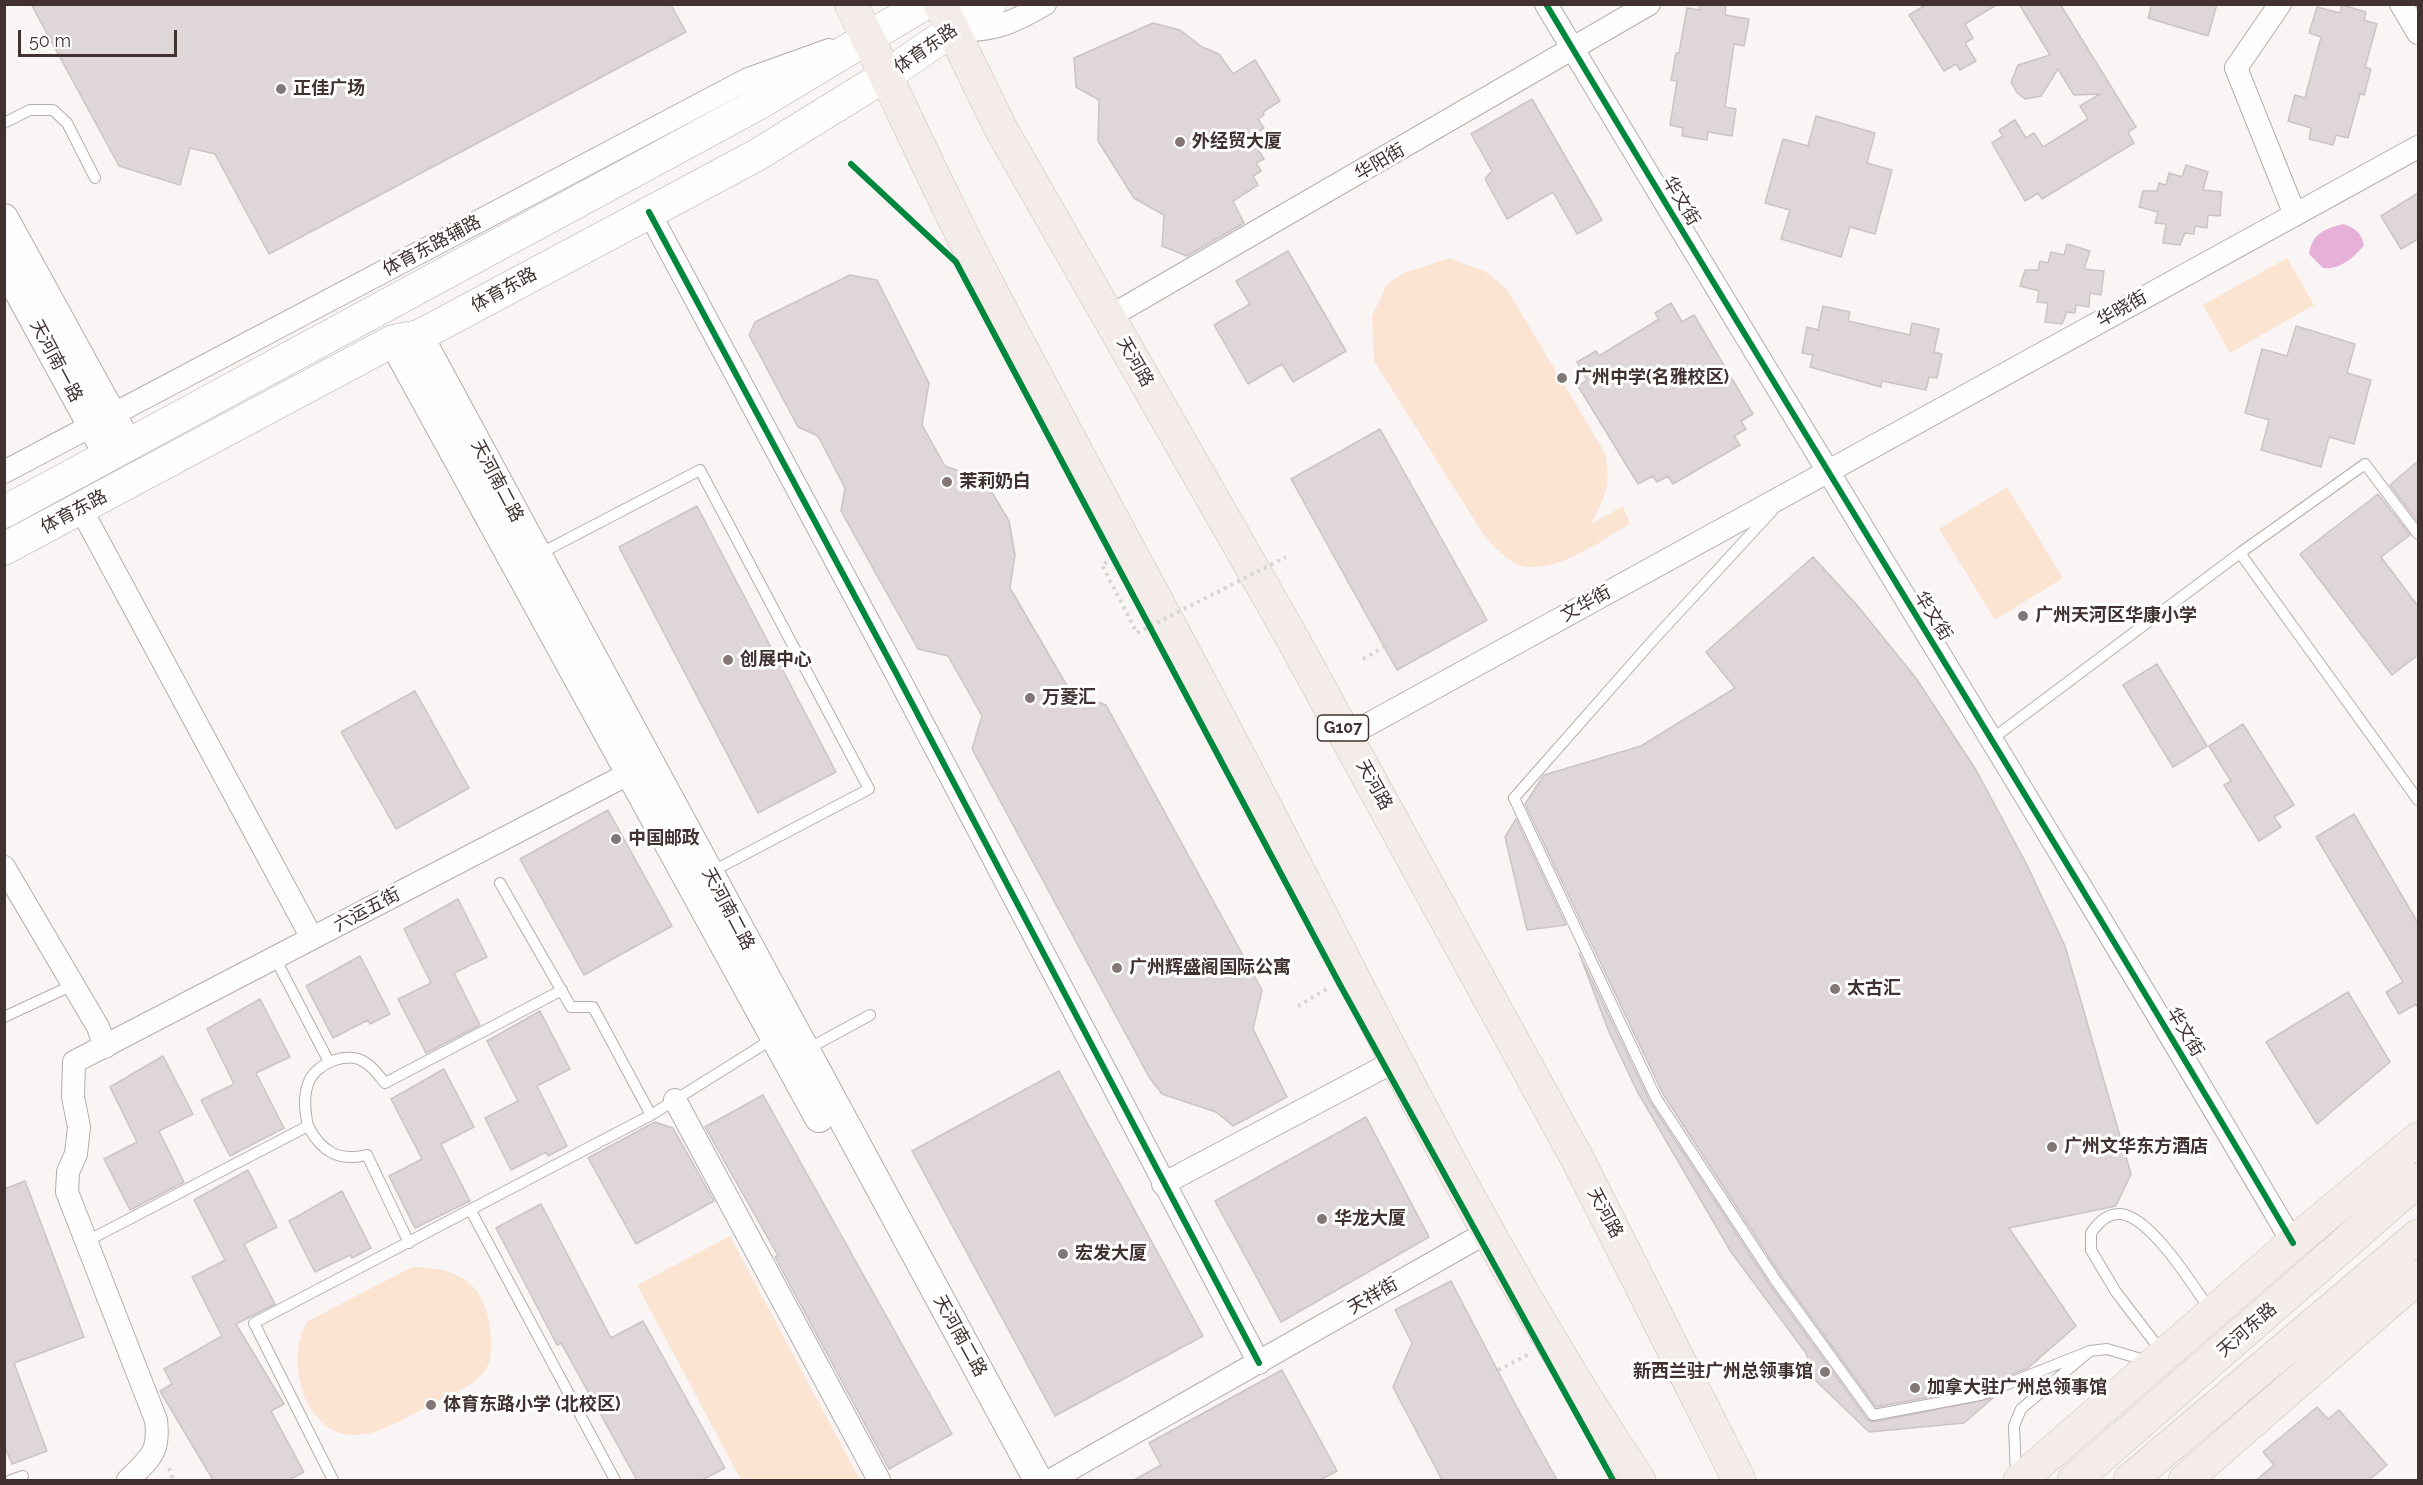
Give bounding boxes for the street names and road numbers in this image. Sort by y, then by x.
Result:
street label: 体育东路 [890,20,962,78]
street label: 华阳街 [1351,139,1409,185]
street label: 华文街 [1658,172,1704,230]
street label: 体育东路辅路 [379,211,485,281]
street label: 体育东路 [467,263,541,317]
street label: 华晓街 [2093,286,2151,332]
street label: 天河南一路 [25,316,87,406]
street label: 天河路 [1112,333,1158,391]
street label: 天河南二路 [466,436,528,526]
street label: 体育东路 [37,486,111,538]
street label: 文华街 [1557,581,1615,627]
street label: 华文街 [1910,587,1956,645]
road number: G107 [1318,715,1368,741]
street label: 天河路 [1351,756,1397,814]
street label: 天河南二路 [697,864,759,954]
street label: 六运五街 [330,884,404,936]
street label: 华文街 [2162,1003,2208,1061]
street label: 天河路 [1583,1184,1627,1242]
street label: 天祥街 [1344,1273,1402,1319]
street label: 天河南二路 [929,1291,991,1381]
street label: 天河东路 [2213,1298,2281,1362]

